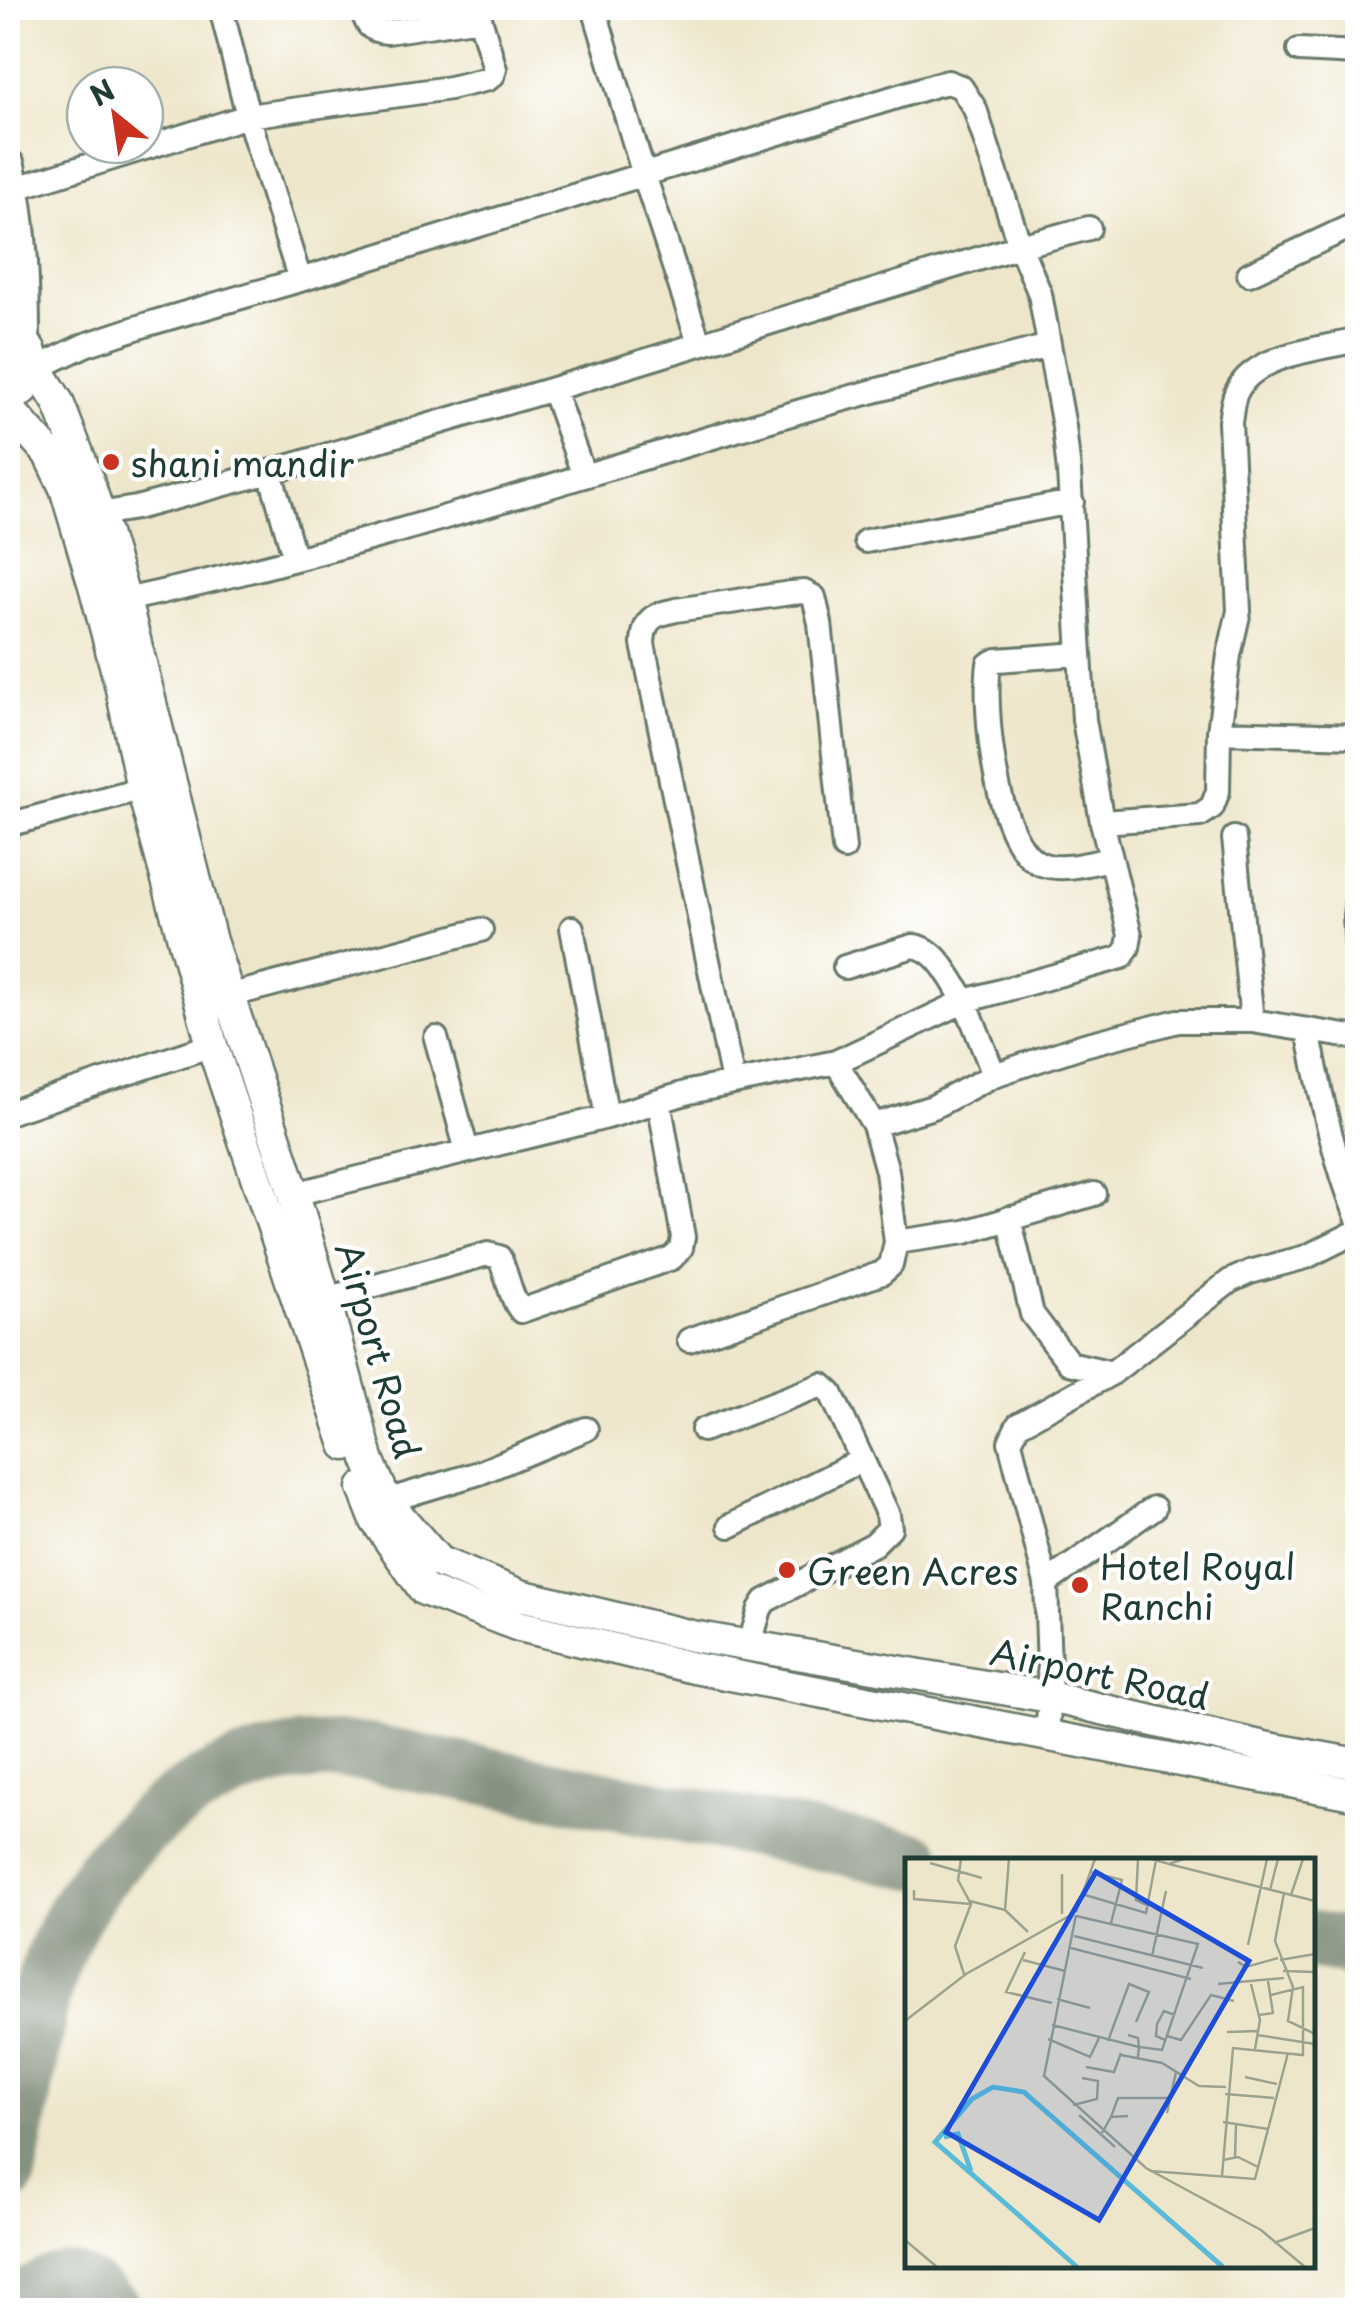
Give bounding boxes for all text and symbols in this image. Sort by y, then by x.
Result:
north arrow [65,65,165,165]
text: N [81,68,122,116]
place label: shani mandir [131,436,354,489]
marker: shani mandir [100,451,122,473]
street label: Airport Road [323,1236,435,1464]
place label: Hotel Royal Ranchi [1100,1539,1295,1632]
place label: Green Acres [807,1544,1018,1597]
marker: Green Acres [776,1559,798,1581]
marker: Hotel Royal Ranchi [1069,1574,1091,1596]
street label: Airport Road [986,1624,1214,1722]
inset map [905,1858,1315,2268]

